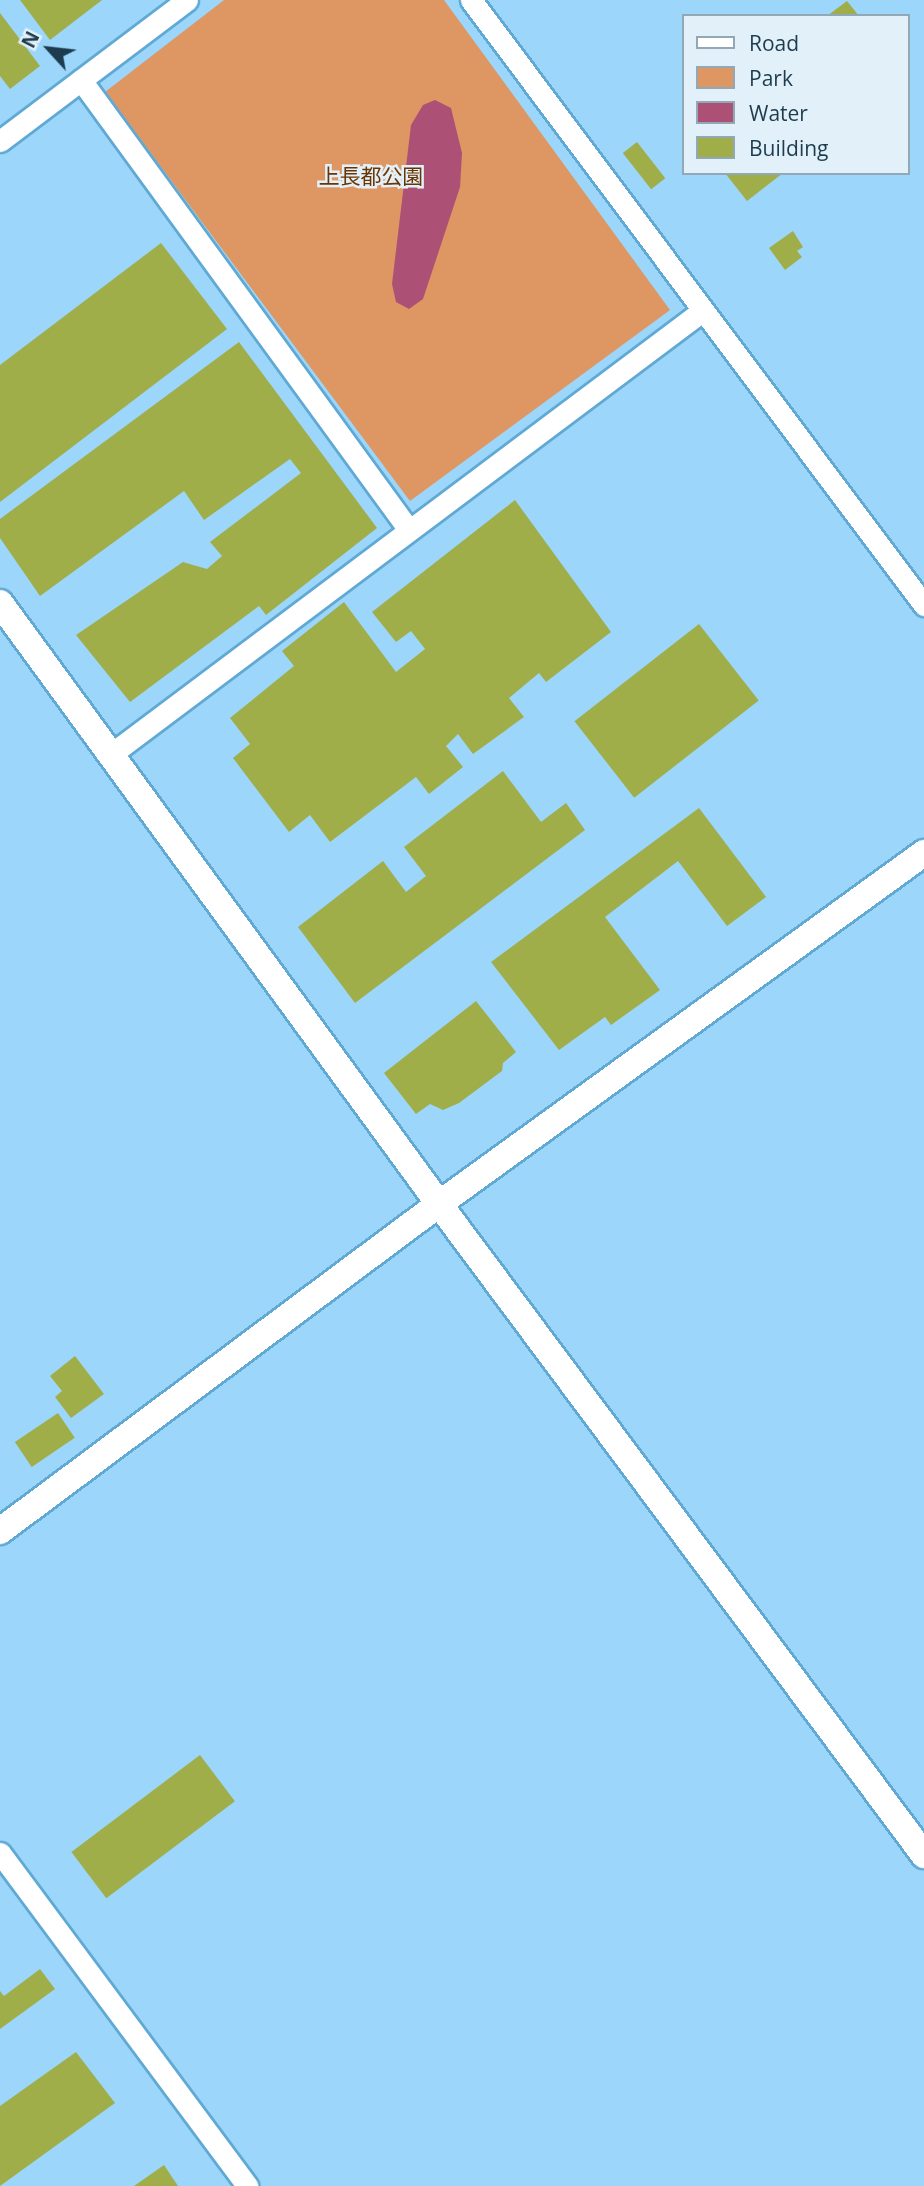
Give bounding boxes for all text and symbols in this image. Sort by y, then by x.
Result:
north arrow [14,14,84,84]
legend [682,14,910,175]
text: N [15,27,45,52]
text: Road [749,29,799,57]
text: Park [749,64,793,92]
text: Water [749,99,808,127]
text: Building [749,134,828,162]
park label: 上長都公園 [319,163,423,189]

